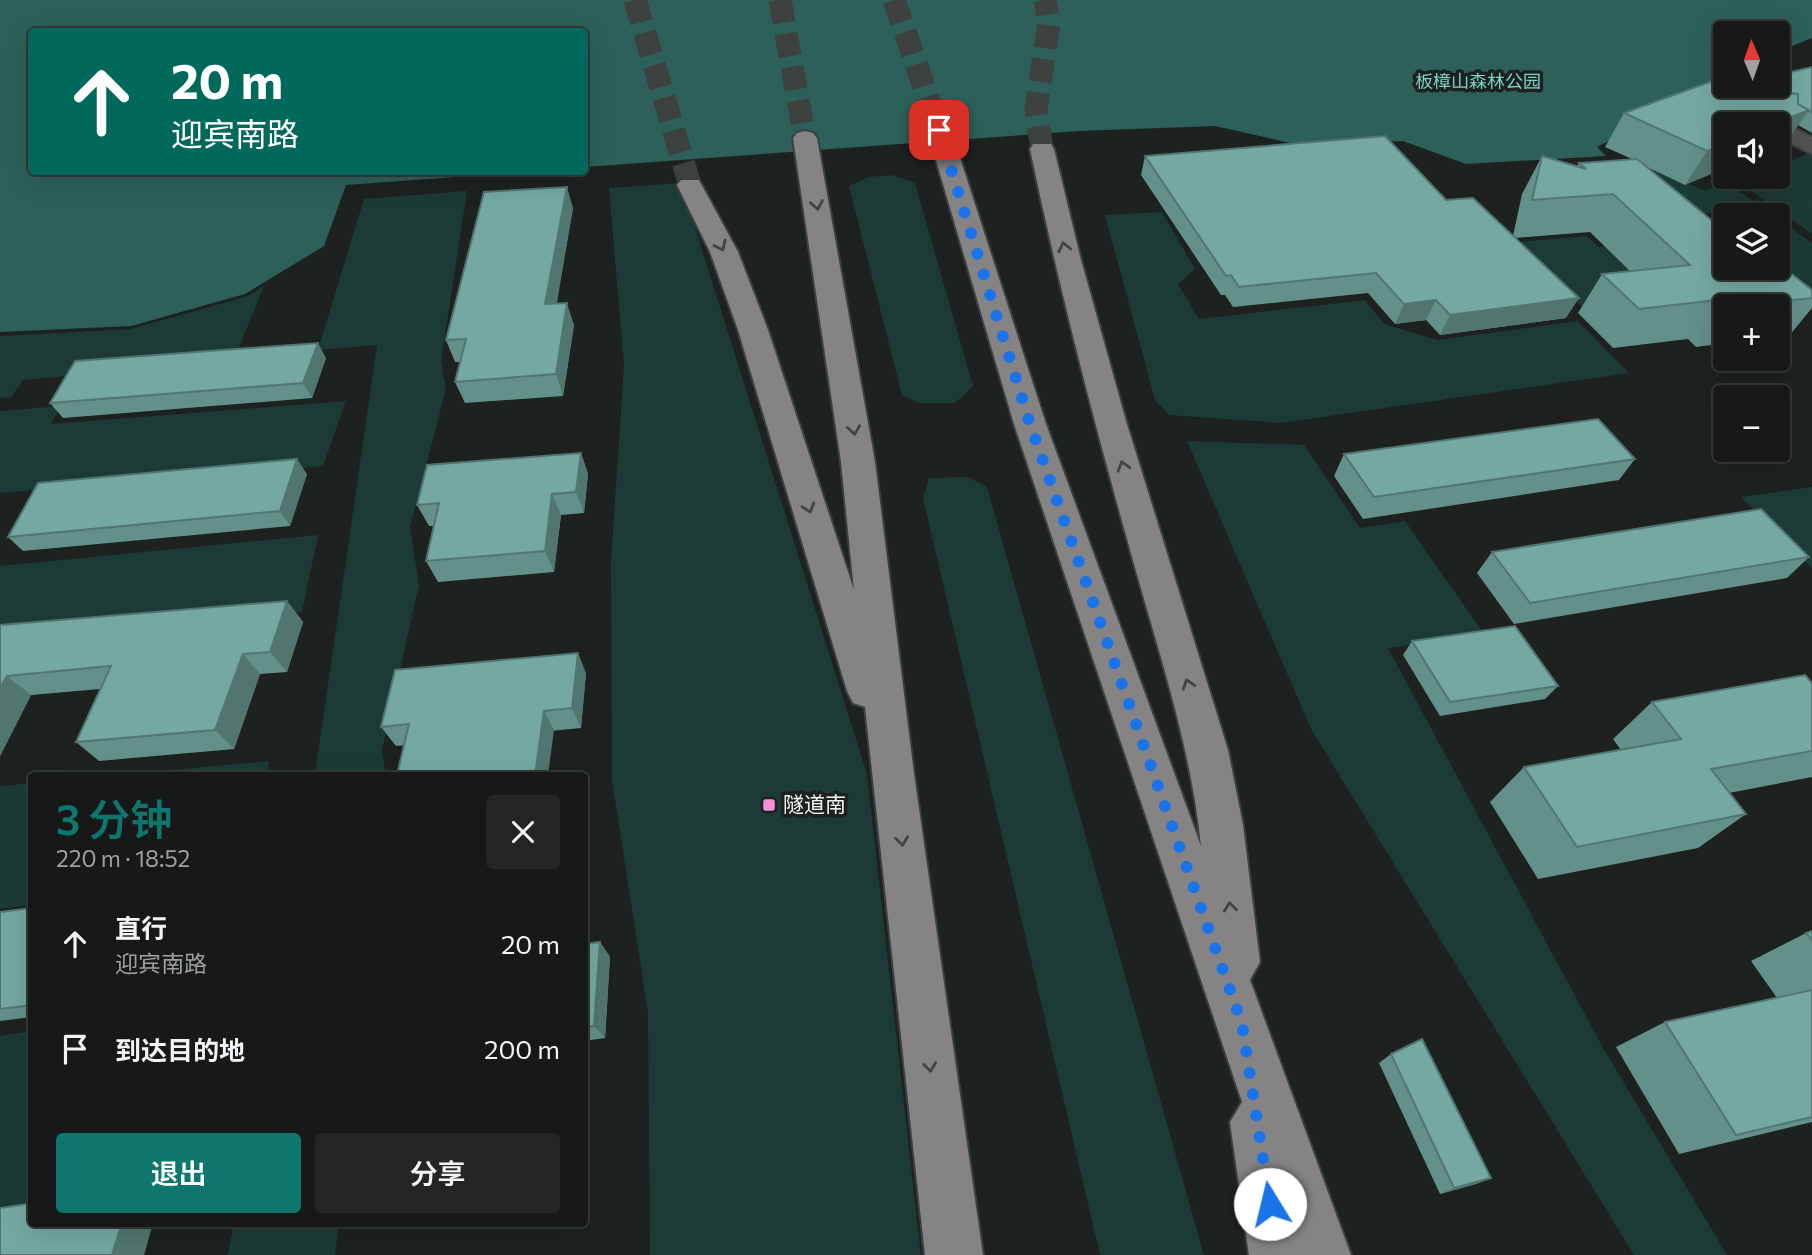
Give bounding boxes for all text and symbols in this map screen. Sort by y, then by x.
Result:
north arrow [1713,21,1790,98]
map controls [1713,21,1790,462]
text: 20 m [171,49,283,109]
icon: ahead [56,56,147,147]
park label: 板樟山森林公园 [1415,70,1541,92]
pin [909,100,969,160]
icon: arrive [920,111,958,149]
button: sound [1713,112,1790,189]
text: 迎宾南路 [171,113,299,153]
one-way arrow [809,199,824,211]
button: layers [1713,203,1790,280]
one-way arrow [712,239,726,251]
one-way arrow [1058,241,1073,253]
button: + [1713,294,1790,371]
button: − [1713,385,1790,462]
one-way arrow [846,424,861,436]
one-way arrow [1117,461,1132,473]
one-way arrow [801,501,815,513]
one-way arrow [1181,679,1196,691]
place label: 隧道南 [783,791,846,816]
text: 3 分钟 [56,792,172,844]
button: close [486,795,560,869]
marker: 隧道南 [761,797,777,813]
one-way arrow [894,835,909,847]
text: 220 m · 18:52 [56,844,190,872]
one-way arrow [1223,901,1238,912]
text: 直行 [115,912,167,943]
icon: ahead [56,925,94,963]
text: 20 m [501,928,560,959]
text: 迎宾南路 [115,949,207,977]
icon: arrive [56,1030,94,1068]
text: 200 m [484,1033,560,1064]
text: 到达目的地 [115,1034,245,1065]
one-way arrow [923,1061,938,1073]
button: 退出 [56,1133,301,1213]
button: 分享 [315,1133,560,1213]
position arrow [1233,1167,1307,1241]

